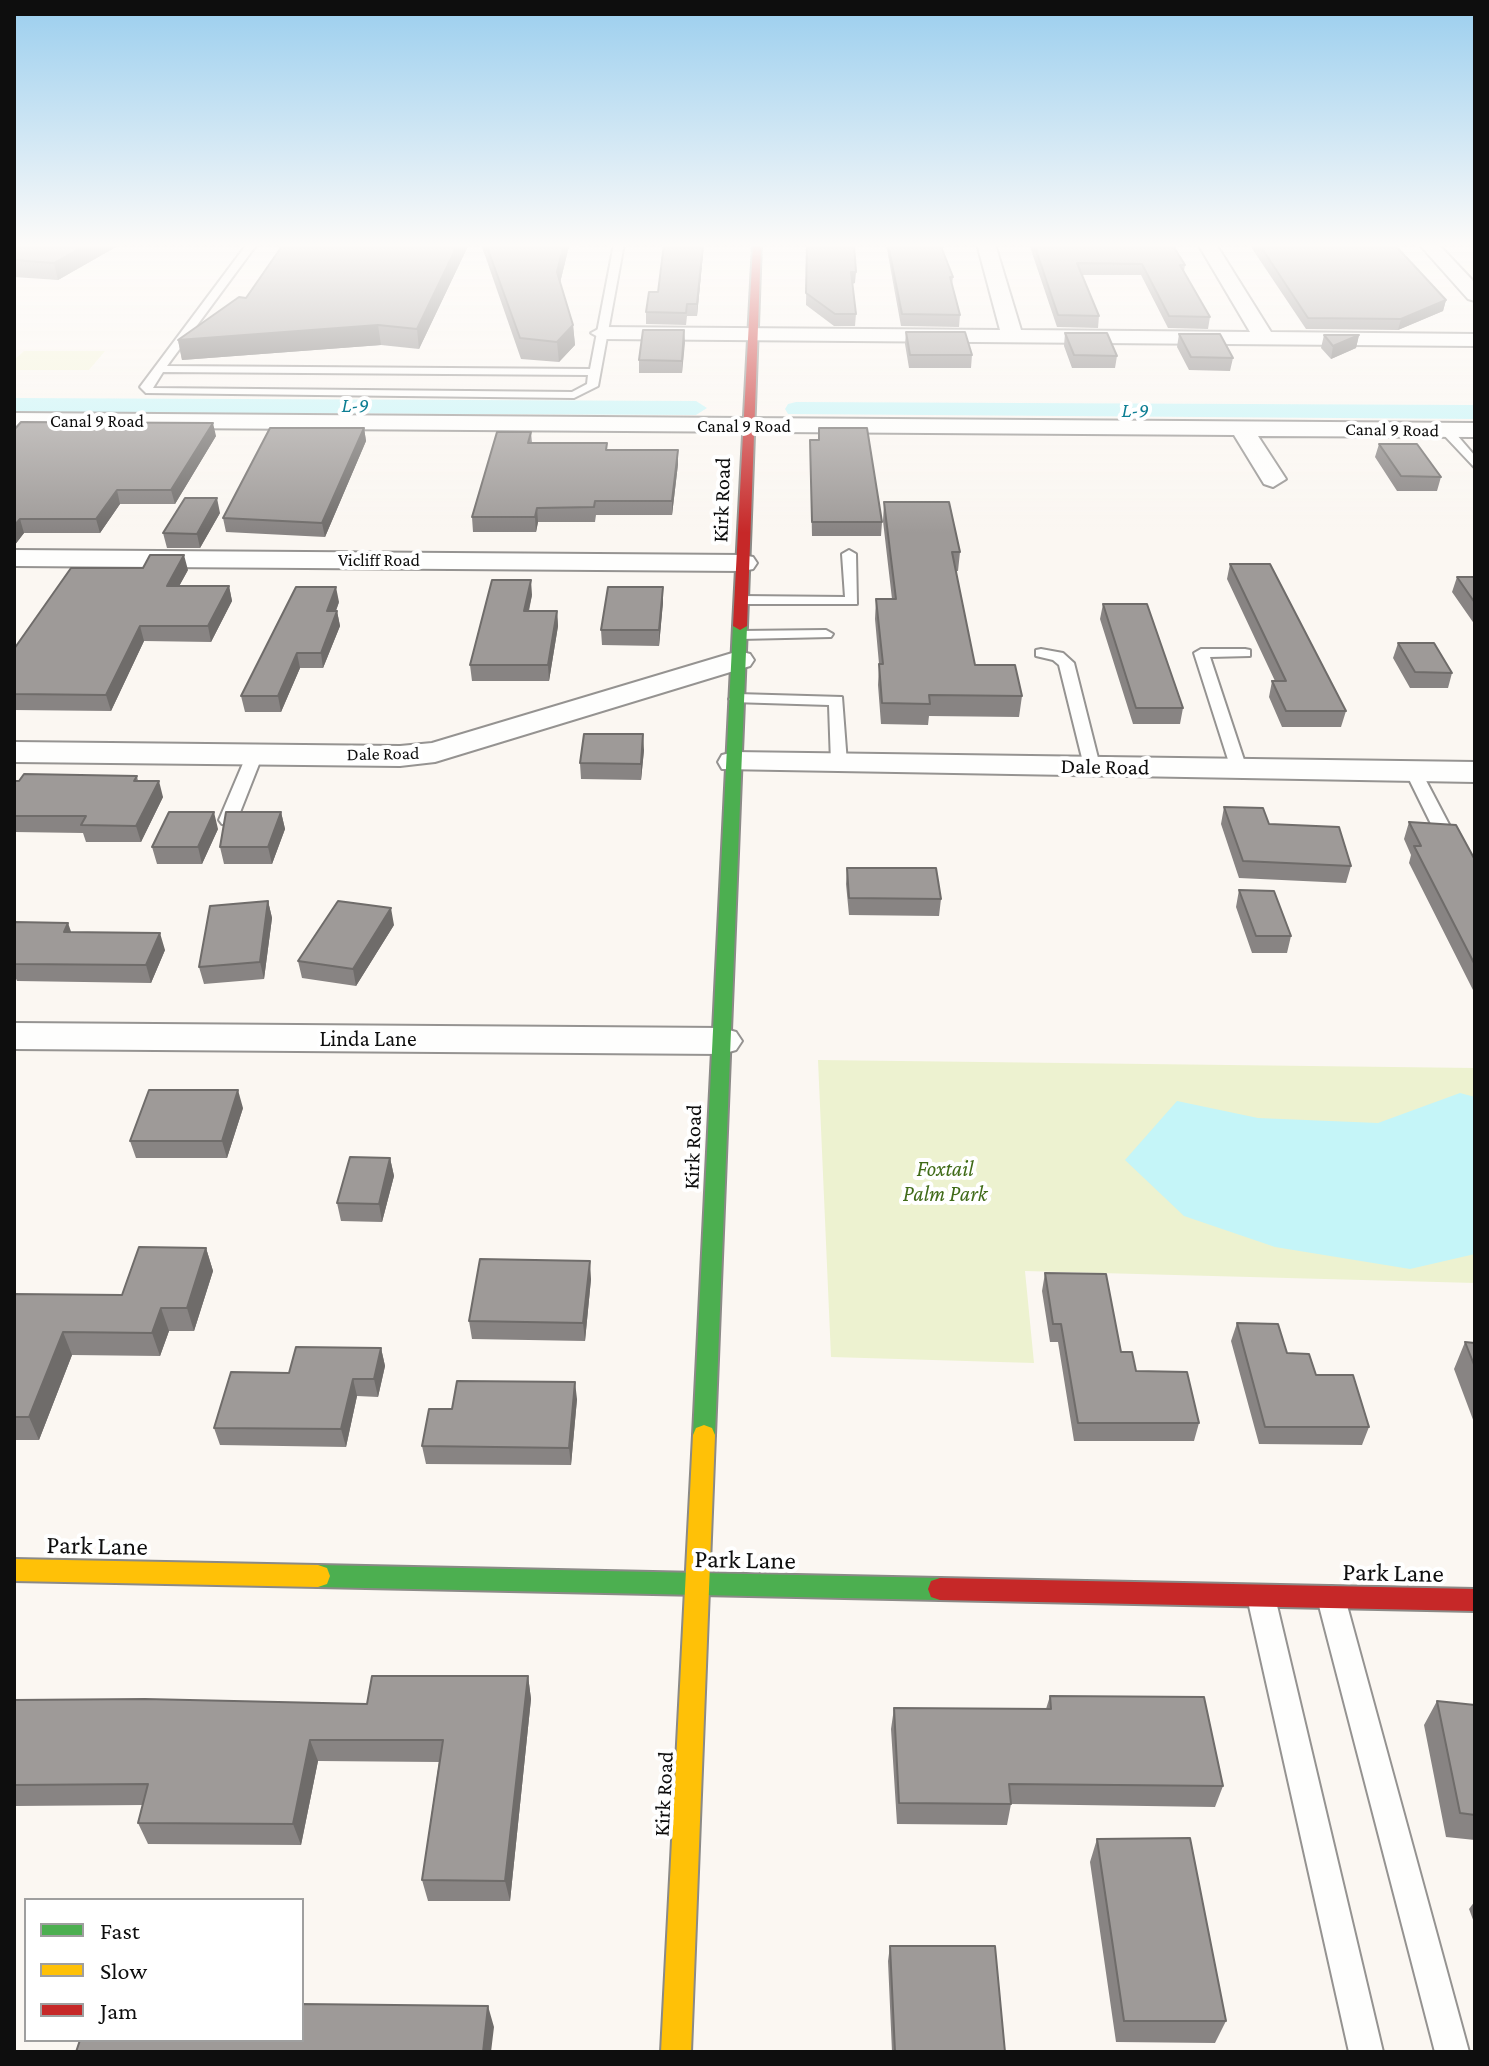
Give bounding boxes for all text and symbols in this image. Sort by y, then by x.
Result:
water label: L-9 [341,394,369,418]
water label: L-9 [1121,399,1149,423]
street label: Canal 9 Road [50,410,144,432]
street label: Canal 9 Road [697,415,791,437]
street label: Canal 9 Road [1345,418,1439,442]
street label: Kirk Road [707,457,737,543]
street label: Vicliff Road [338,549,420,571]
street label: Dale Road [346,743,420,765]
street label: Dale Road [1060,753,1150,781]
street label: Linda Lane [319,1026,417,1052]
street label: Kirk Road [678,1104,708,1190]
park label: Foxtail Palm Park [903,1156,987,1208]
street label: Park Lane [46,1530,148,1562]
street label: Park Lane [694,1544,796,1576]
street label: Park Lane [1342,1557,1444,1589]
street label: Kirk Road [649,1751,679,1837]
legend [24,1898,304,2042]
text: Fast [100,1917,140,1944]
text: Slow [100,1957,147,1984]
text: Jam [100,1997,138,2024]

